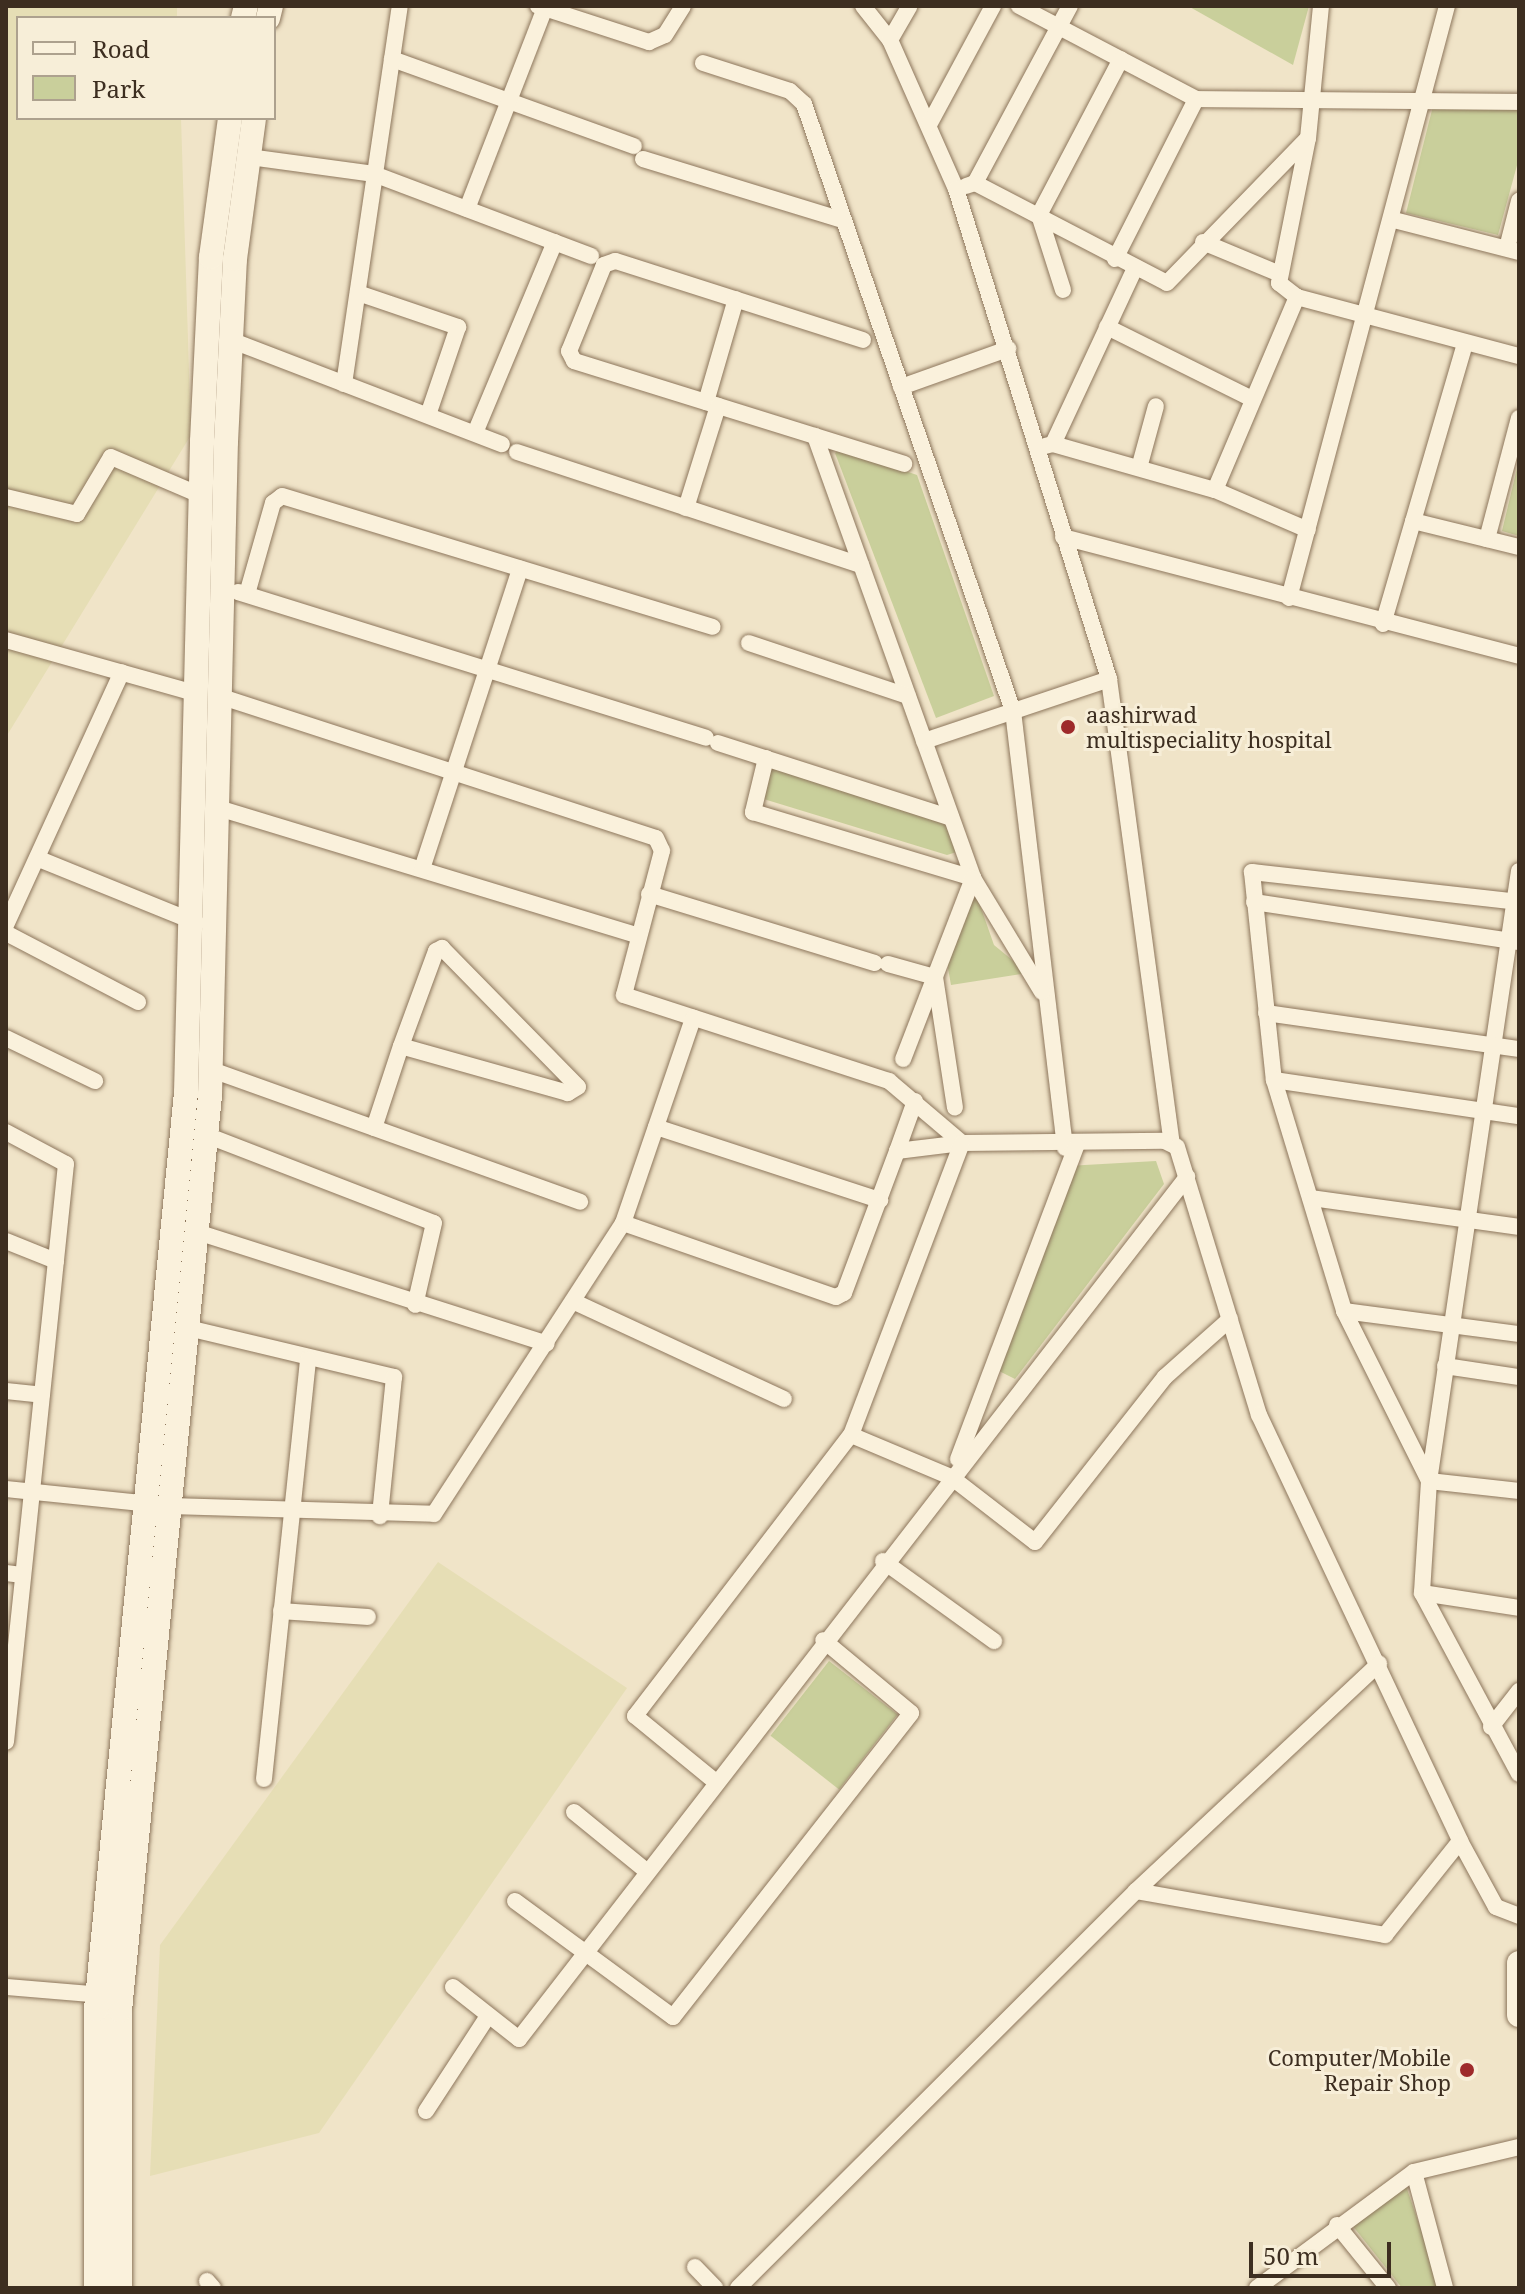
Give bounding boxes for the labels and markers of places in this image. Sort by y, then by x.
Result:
place label: aashirwad multispeciality hospital [1086,701,1332,752]
marker: aashirwad multispeciality hospital [1057,716,1079,738]
place label: Computer/Mobile Repair Shop [1268,2044,1451,2096]
marker: Computer/Mobile Repair Shop [1458,2061,1476,2079]

